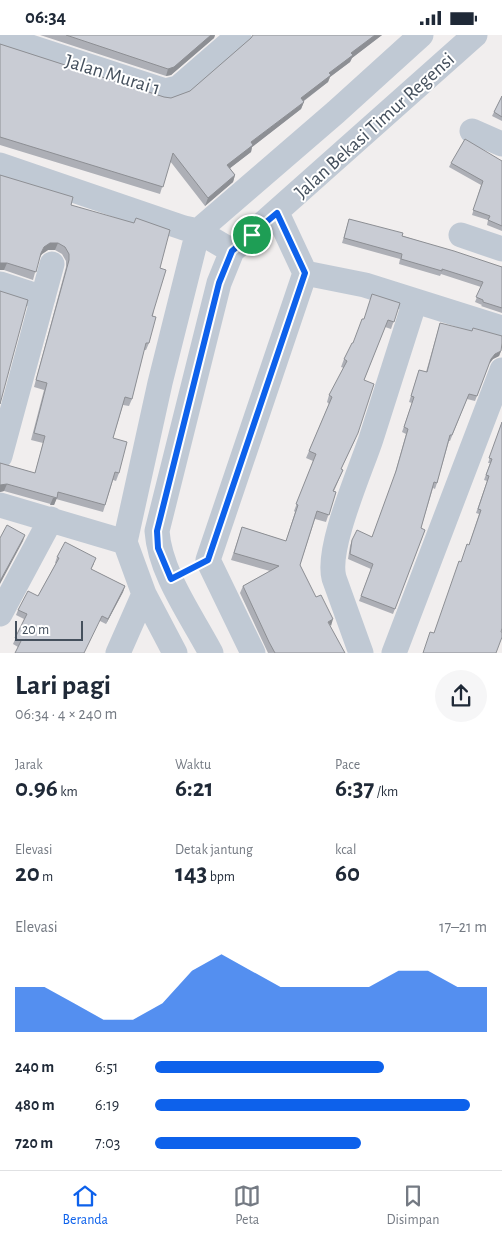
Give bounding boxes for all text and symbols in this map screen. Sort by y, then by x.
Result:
text: 06:34 [25,8,66,27]
street label: Jalan Bekasi Timur Regensi [291,49,458,203]
street label: Jalan Murai 1 [63,51,163,99]
pin [231,214,273,256]
icon: arrive [238,221,266,249]
scale bar [15,617,82,641]
text: 20 m [22,623,49,637]
button: share [435,670,487,722]
text: Lari pagi [15,672,111,700]
text: 06:34 · 4 × 240 m [15,706,117,722]
text: Jarak [15,758,43,772]
text: Waktu [175,758,211,772]
text: Pace [335,758,360,772]
text: 0.96 [15,776,58,801]
text: 6:21 [175,776,214,801]
text: 6:37 [335,776,374,801]
text: km [58,785,78,799]
text: /km [374,785,398,799]
text: Elevasi [15,843,52,857]
text: Detak jantung [175,843,253,857]
text: kcal [335,843,356,857]
text: 20 [15,861,40,886]
text: 143 [175,861,207,886]
text: 60 [335,861,360,886]
text: m [40,870,53,884]
text: bpm [207,870,235,884]
text: Elevasi [15,919,58,935]
text: 17–21 m [439,919,487,935]
text: 240 m [15,1059,54,1075]
text: 6:51 [95,1059,118,1075]
text: 480 m [15,1097,55,1113]
text: 6:19 [95,1097,119,1113]
text: 720 m [15,1135,53,1151]
text: 7:03 [95,1135,120,1151]
tab: Beranda [63,1182,108,1229]
tab: Peta [233,1182,261,1229]
tab: Disimpan [387,1182,439,1229]

